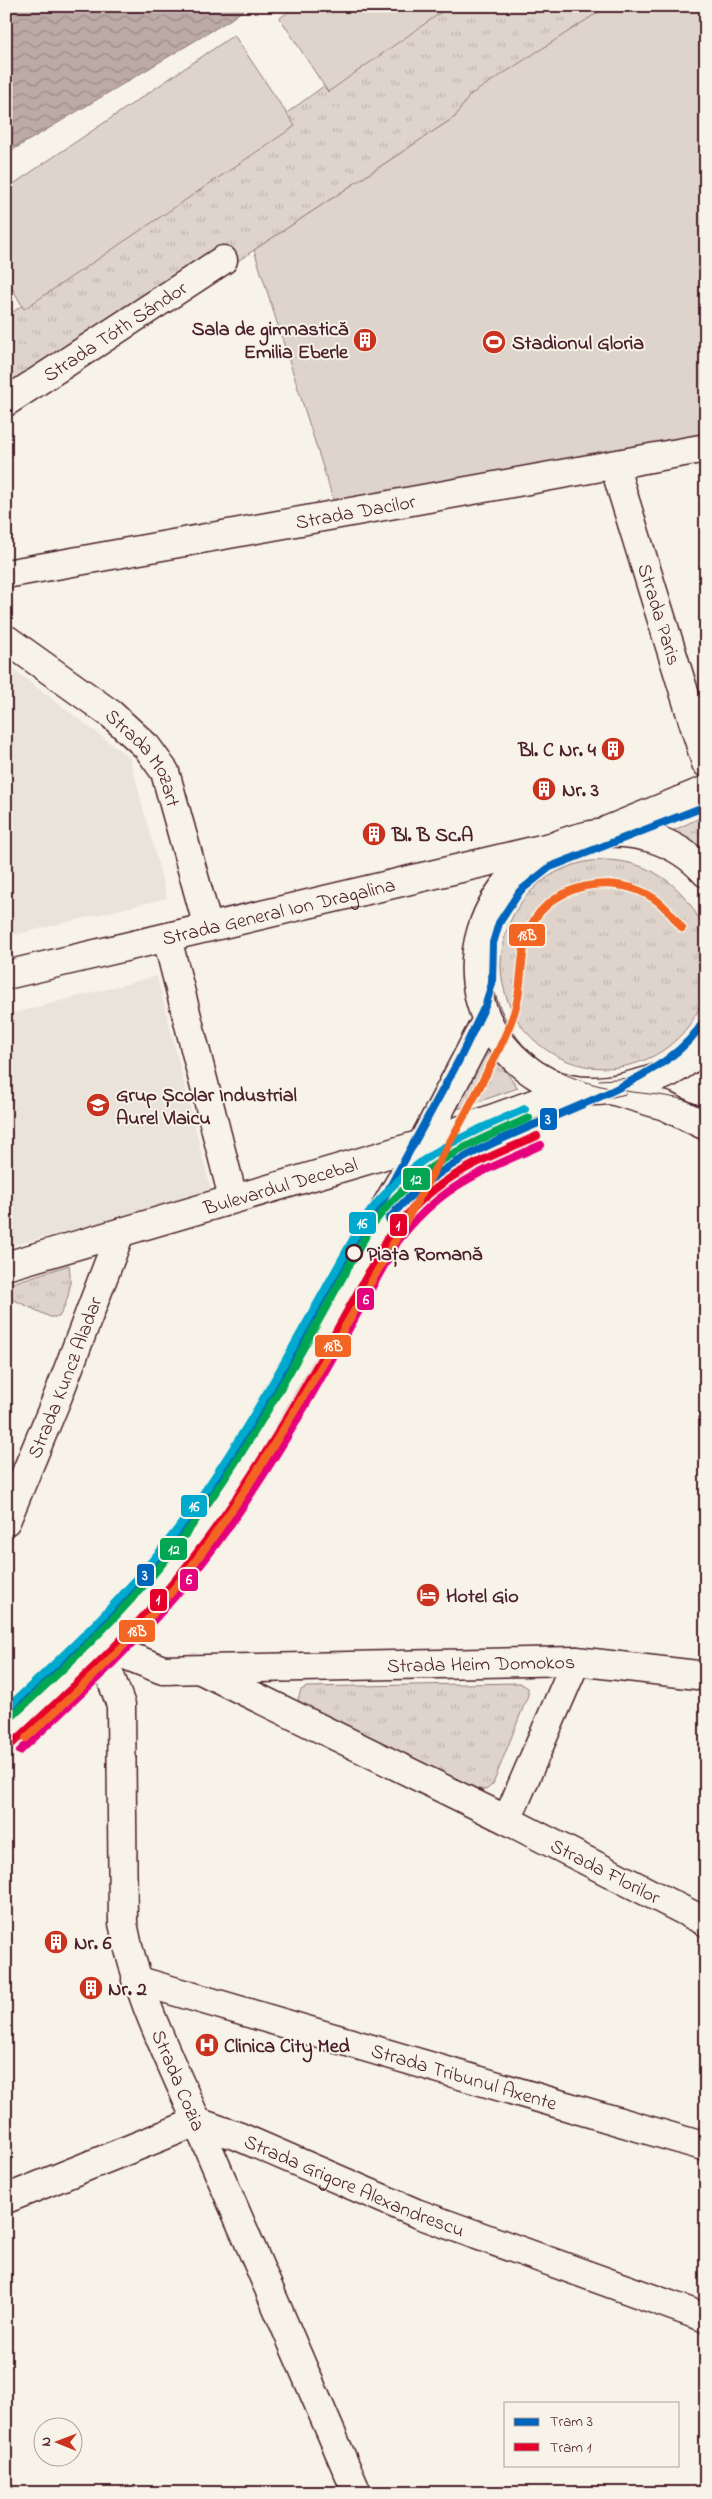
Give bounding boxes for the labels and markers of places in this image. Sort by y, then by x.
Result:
place label: Sala de gimnastică Emilia Eberle [192,316,349,368]
building icon: Sala de gimnastică Emilia Eberle [352,327,378,353]
sports icon: Stadionul Gloria [481,329,507,355]
place label: Stadionul Gloria [512,330,644,359]
building icon: Bl. C Nr. 4 [600,736,626,762]
place label: Bl. C Nr. 4 [517,737,597,766]
building icon: Nr. 3 [531,776,557,802]
place label: Nr. 3 [562,777,599,806]
building icon: Bl. B Sc.A [361,821,387,847]
place label: Bl. B Sc.A [391,822,473,851]
place label: Grup Școlar Industrial Aurel Vlaicu [116,1082,297,1134]
school or university icon: Grup Școlar Industrial Aurel Vlaicu [85,1092,111,1118]
place label: Piața Romană [367,1241,483,1270]
marker: Piața Romană [345,1244,363,1262]
hotel icon: Hotel Gio [415,1582,441,1608]
place label: Hotel Gio [446,1583,519,1612]
building icon: Nr. 6 [43,1929,69,1955]
place label: Nr. 6 [74,1930,112,1959]
building icon: Nr. 2 [78,1975,104,2001]
place label: Nr. 2 [108,1976,147,2005]
hospital icon: Clinica City Med [194,2032,220,2058]
place label: Clinica City Med [224,2033,351,2063]

